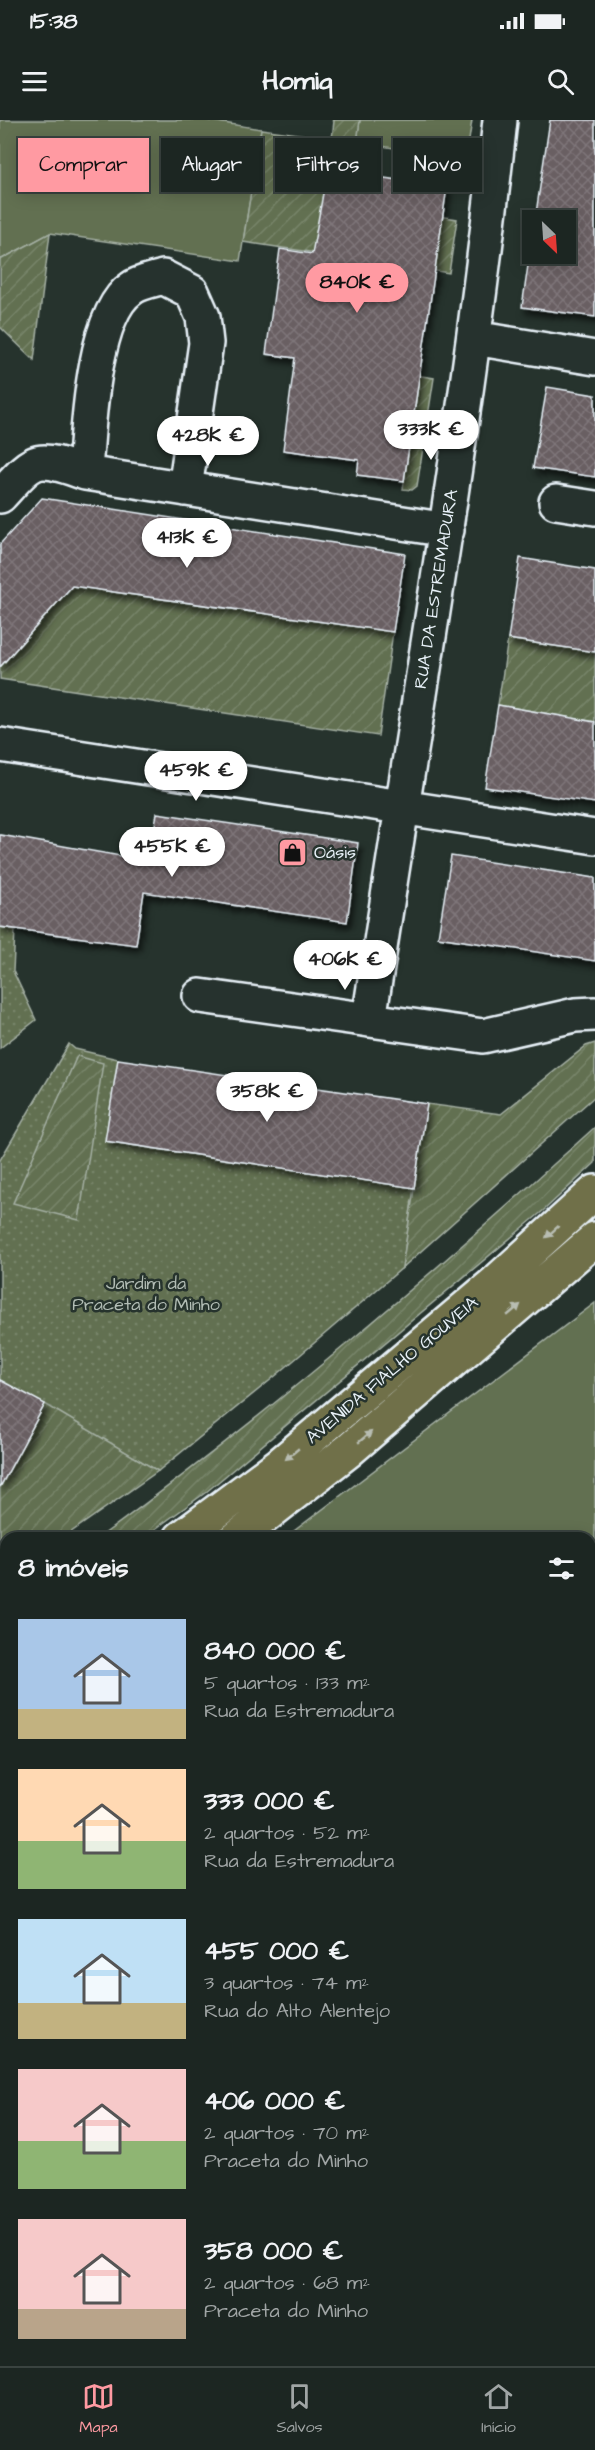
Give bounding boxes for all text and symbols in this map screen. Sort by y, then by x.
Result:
text: 15:38 [30,6,78,37]
text: Homiq [262,62,333,100]
icon: menu [18,65,51,98]
icon: search [544,65,577,98]
chip: Comprar [18,138,149,192]
chip: Alugar [161,138,263,192]
chip: Filtros [275,138,381,192]
chip: Novo [393,138,482,192]
north arrow [522,210,576,264]
map controls [522,210,576,264]
pin: 840K € [308,263,406,314]
text: 840K € [319,268,395,296]
pin: 333K € [382,410,480,461]
text: 333K € [398,415,464,443]
pin: 428K € [159,416,257,467]
text: 428K € [171,421,245,449]
street label: RUA DA ESTREMADURA [408,487,464,691]
pin: 413K € [138,518,236,569]
text: 413K € [156,523,218,551]
pin: 459K € [147,751,245,802]
text: 459K € [158,756,234,784]
pin: 455K € [123,827,221,878]
text: 455K € [133,832,211,860]
shop icon: Oásis [277,836,309,868]
place label: Oásis [314,840,356,865]
pin: 406K € [296,940,394,991]
text: 406K € [308,945,382,973]
pin: 358K € [218,1072,316,1123]
text: 358K € [230,1077,304,1105]
one-way arrow [544,1225,559,1239]
park label: Jardim da Praceta do Minho [72,1271,220,1317]
street label: AVENIDA FIALHO GOUVEIA [300,1290,484,1450]
one-way arrow [506,1304,522,1317]
one-way arrow [357,1431,372,1444]
one-way arrow [285,1447,300,1460]
text: 8 imóveis [18,1550,129,1586]
icon: filters [545,1552,578,1585]
text: 840 000 € [204,1633,346,1669]
icon: home [66,1643,138,1715]
text: 5 quartos · 133 m² [204,1669,370,1697]
text: Rua da Estremadura [204,1697,394,1725]
text: 333 000 € [204,1783,334,1819]
icon: home [66,1793,138,1865]
text: 2 quartos · 52 m² [204,1819,370,1847]
text: Rua da Estremadura [204,1847,394,1875]
text: 455 000 € [204,1933,349,1969]
icon: home [66,1943,138,2015]
text: 3 quartos · 74 m² [204,1969,369,1997]
text: Rua do Alto Alentejo [204,1997,390,2025]
text: 406 000 € [204,2083,345,2119]
icon: home [66,2093,138,2165]
text: 2 quartos · 70 m² [204,2119,369,2147]
text: Praceta do Minho [204,2147,368,2175]
text: 358 000 € [204,2233,343,2269]
icon: home [66,2243,138,2315]
text: 2 quartos · 68 m² [204,2269,370,2297]
text: Praceta do Minho [204,2297,368,2325]
tab: Mapa [79,2380,118,2438]
tab: Salvos [276,2380,323,2438]
tab: Início [481,2380,516,2438]

